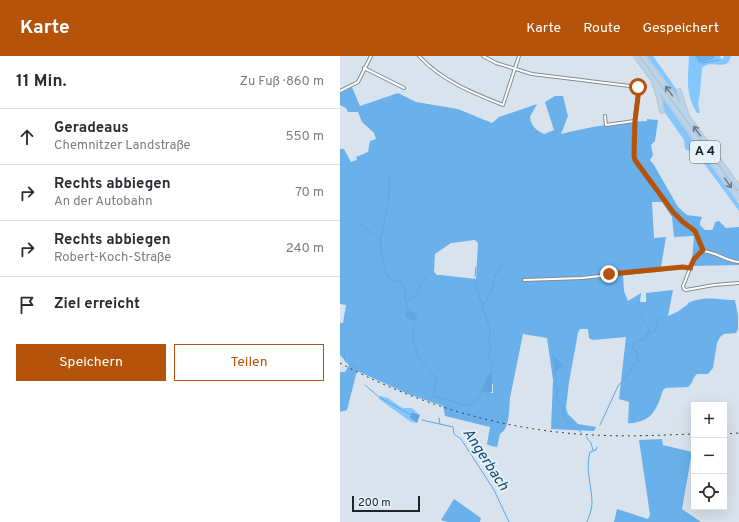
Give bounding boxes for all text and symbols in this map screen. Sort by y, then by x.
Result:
text: Karte [20,16,70,40]
text: Karte [526,20,561,37]
text: Route [583,20,620,37]
text: Gespeichert [642,20,719,37]
text: 11 Min. [16,71,67,93]
text: Zu Fuß · 860 m [240,74,324,90]
route start [629,78,647,96]
one-way arrow [665,86,673,97]
text: Geradeaus [54,119,129,138]
one-way arrow [693,125,701,136]
icon: ahead [16,126,38,148]
text: 550 m [285,129,324,145]
text: Chemnitzer Landstraße [54,138,191,154]
road number: A 4 [690,141,720,163]
text: Rechts abbiegen [54,175,171,194]
one-way arrow [724,177,732,188]
icon: right [16,182,38,204]
text: 70 m [295,185,324,201]
text: An der Autobahn [54,194,152,210]
text: Rechts abbiegen [54,231,171,250]
icon: right [16,238,38,260]
text: 240 m [286,241,324,257]
text: Robert-Koch-Straße [54,250,171,266]
route end [600,265,618,283]
icon: arrive [16,294,38,316]
text: Ziel erreicht [54,295,140,314]
button: Speichern [16,344,166,381]
button: Teilen [174,344,324,381]
map controls [691,402,727,510]
button: + [691,402,727,438]
water label: Angerbach [458,425,512,495]
button: − [691,438,727,474]
button: locate [691,474,727,510]
scale bar [352,494,420,513]
text: 200 m [358,496,391,510]

